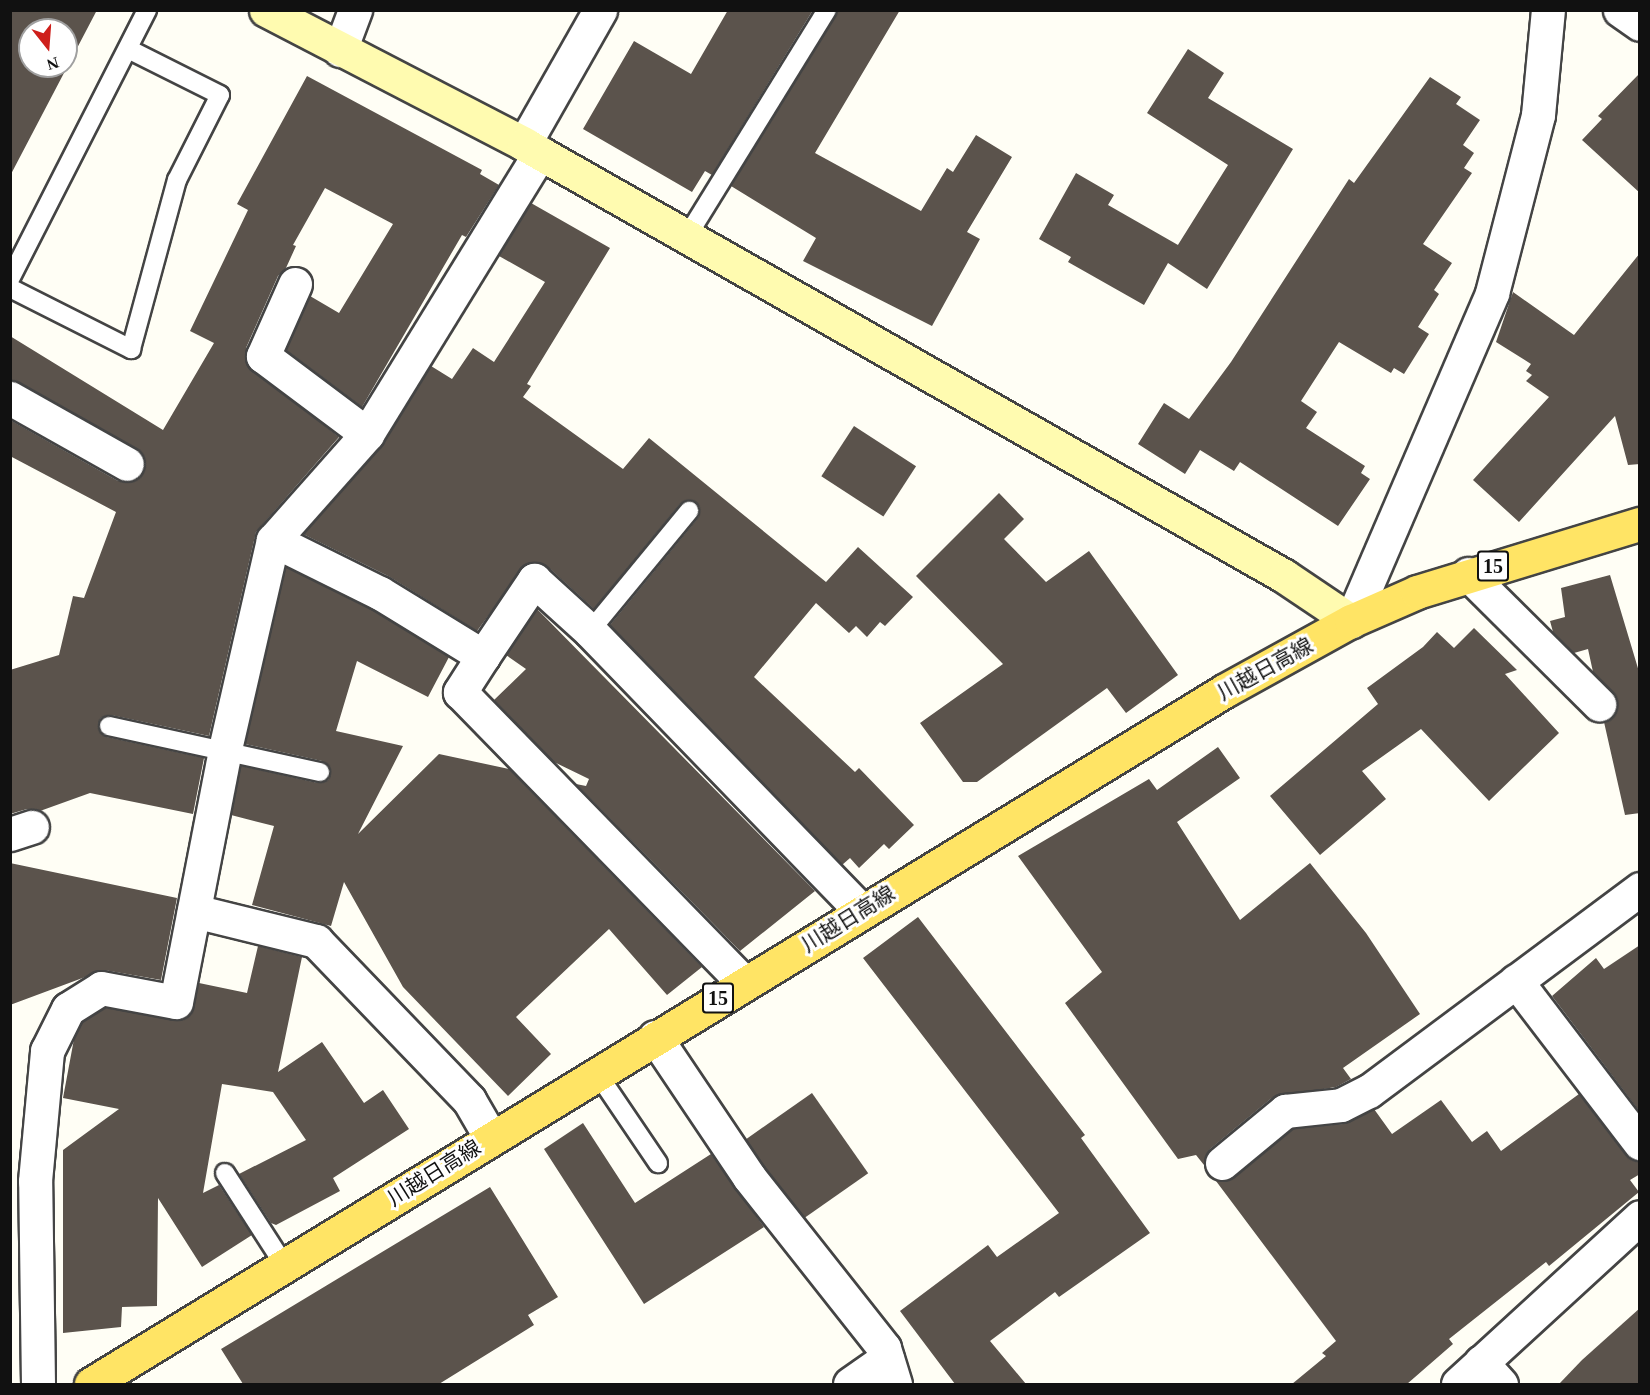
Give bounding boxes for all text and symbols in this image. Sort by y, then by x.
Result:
north arrow [18,18,78,78]
text: N [45,54,61,74]
road number: 15 [1476,549,1510,583]
street label: 川越日高線 [1213,633,1317,705]
street label: 川越日高線 [797,880,899,958]
road number: 15 [702,981,734,1015]
street label: 川越日高線 [383,1134,485,1212]

